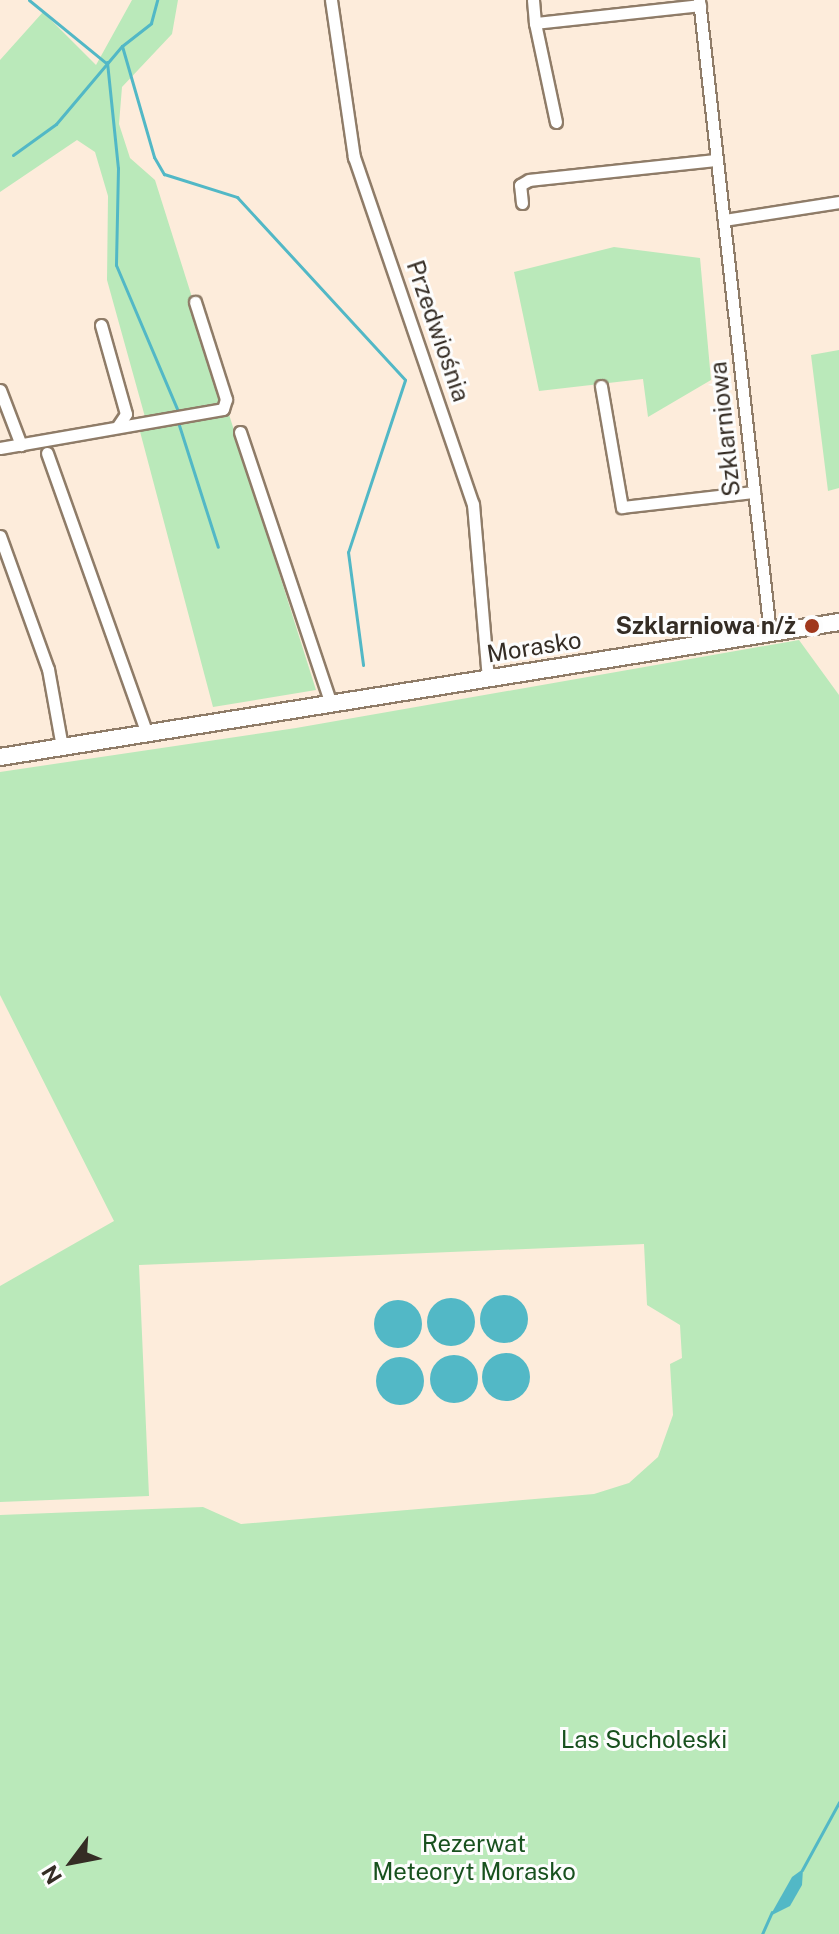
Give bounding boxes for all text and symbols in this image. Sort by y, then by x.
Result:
street label: Przedwiośnia [400,257,476,405]
street label: Szklarniowa [704,360,746,498]
place label: Szklarniowa n/ż [616,612,796,640]
marker: Szklarniowa n/ż [803,617,821,635]
street label: Morasko [485,625,583,669]
park label: Las Sucholeski [561,1726,727,1754]
north arrow [32,1822,112,1902]
park label: Rezerwat Meteoryt Morasko [372,1830,576,1886]
text: N [36,1861,67,1889]

